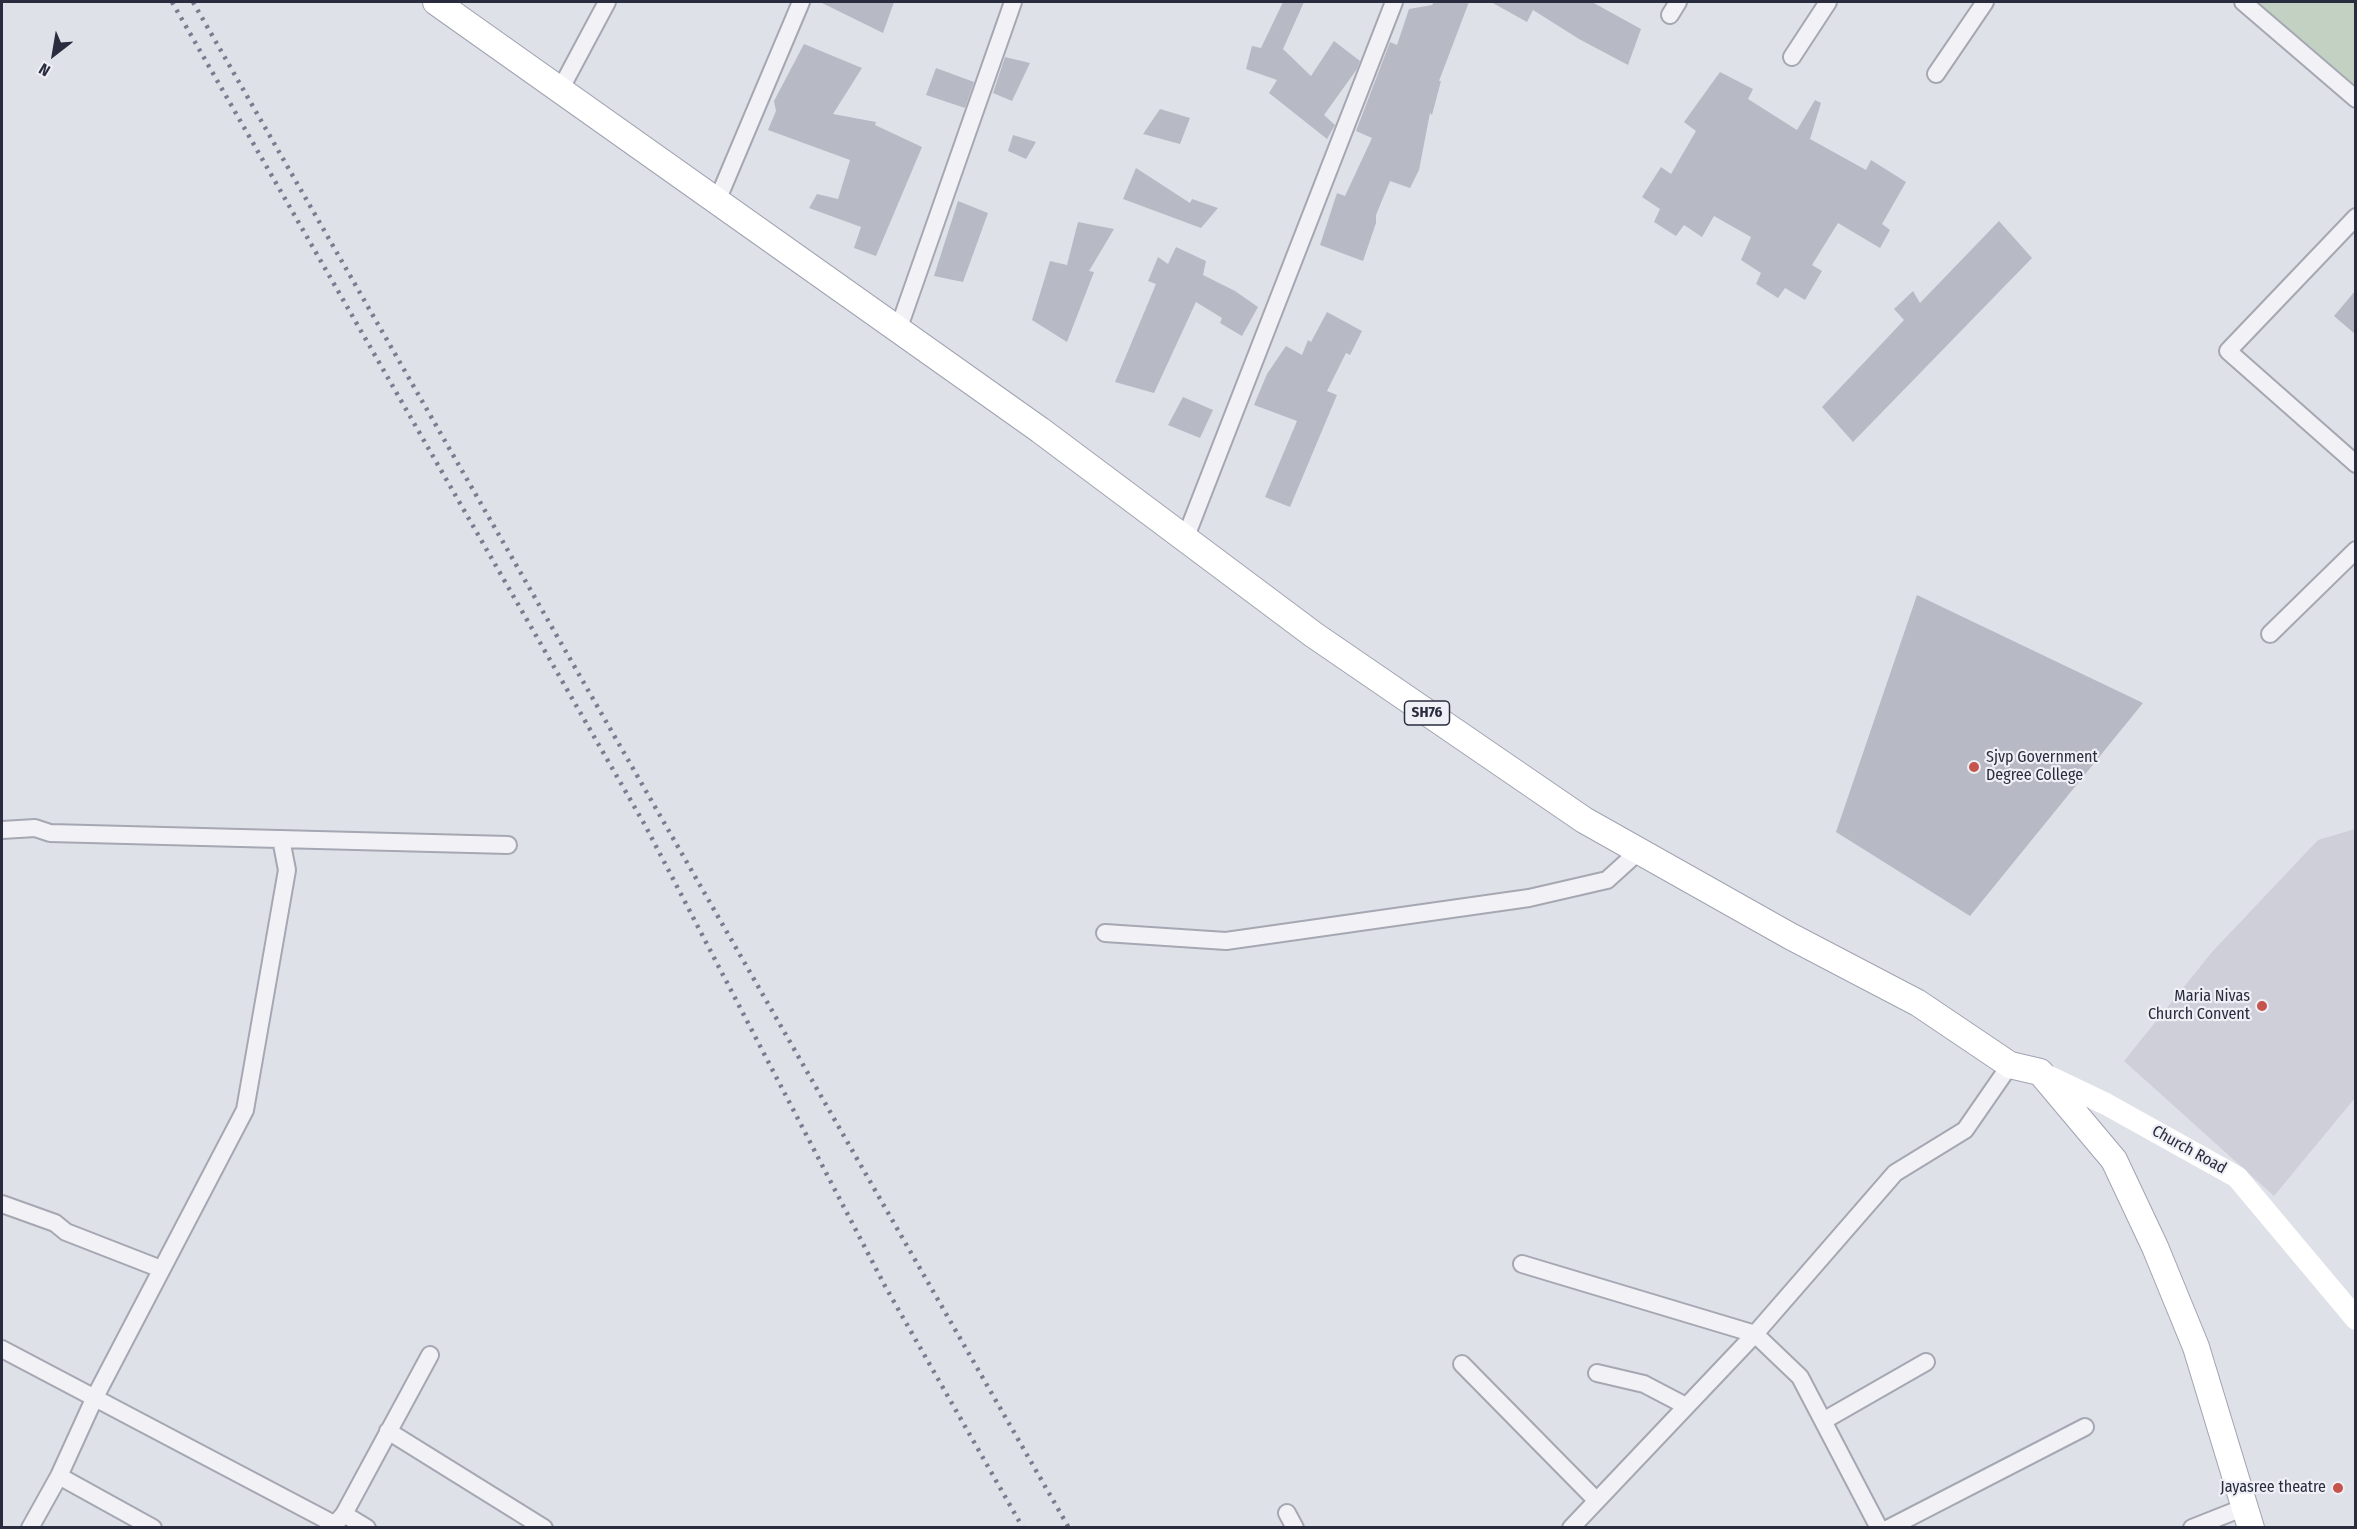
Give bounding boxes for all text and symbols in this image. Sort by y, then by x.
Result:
north arrow [24,24,84,84]
text: N [35,59,53,80]
road number: SH76 [1404,701,1450,725]
place label: Sjvp Government Degree College [1986,748,2098,786]
marker: Sjvp Government Degree College [1967,760,1981,774]
place label: Maria Nivas Church Convent [2148,987,2250,1025]
marker: Maria Nivas Church Convent [2255,999,2269,1013]
street label: Church Road [2148,1122,2230,1178]
place label: Jayasree theatre [2220,1478,2326,1498]
marker: Jayasree theatre [2331,1481,2345,1495]

